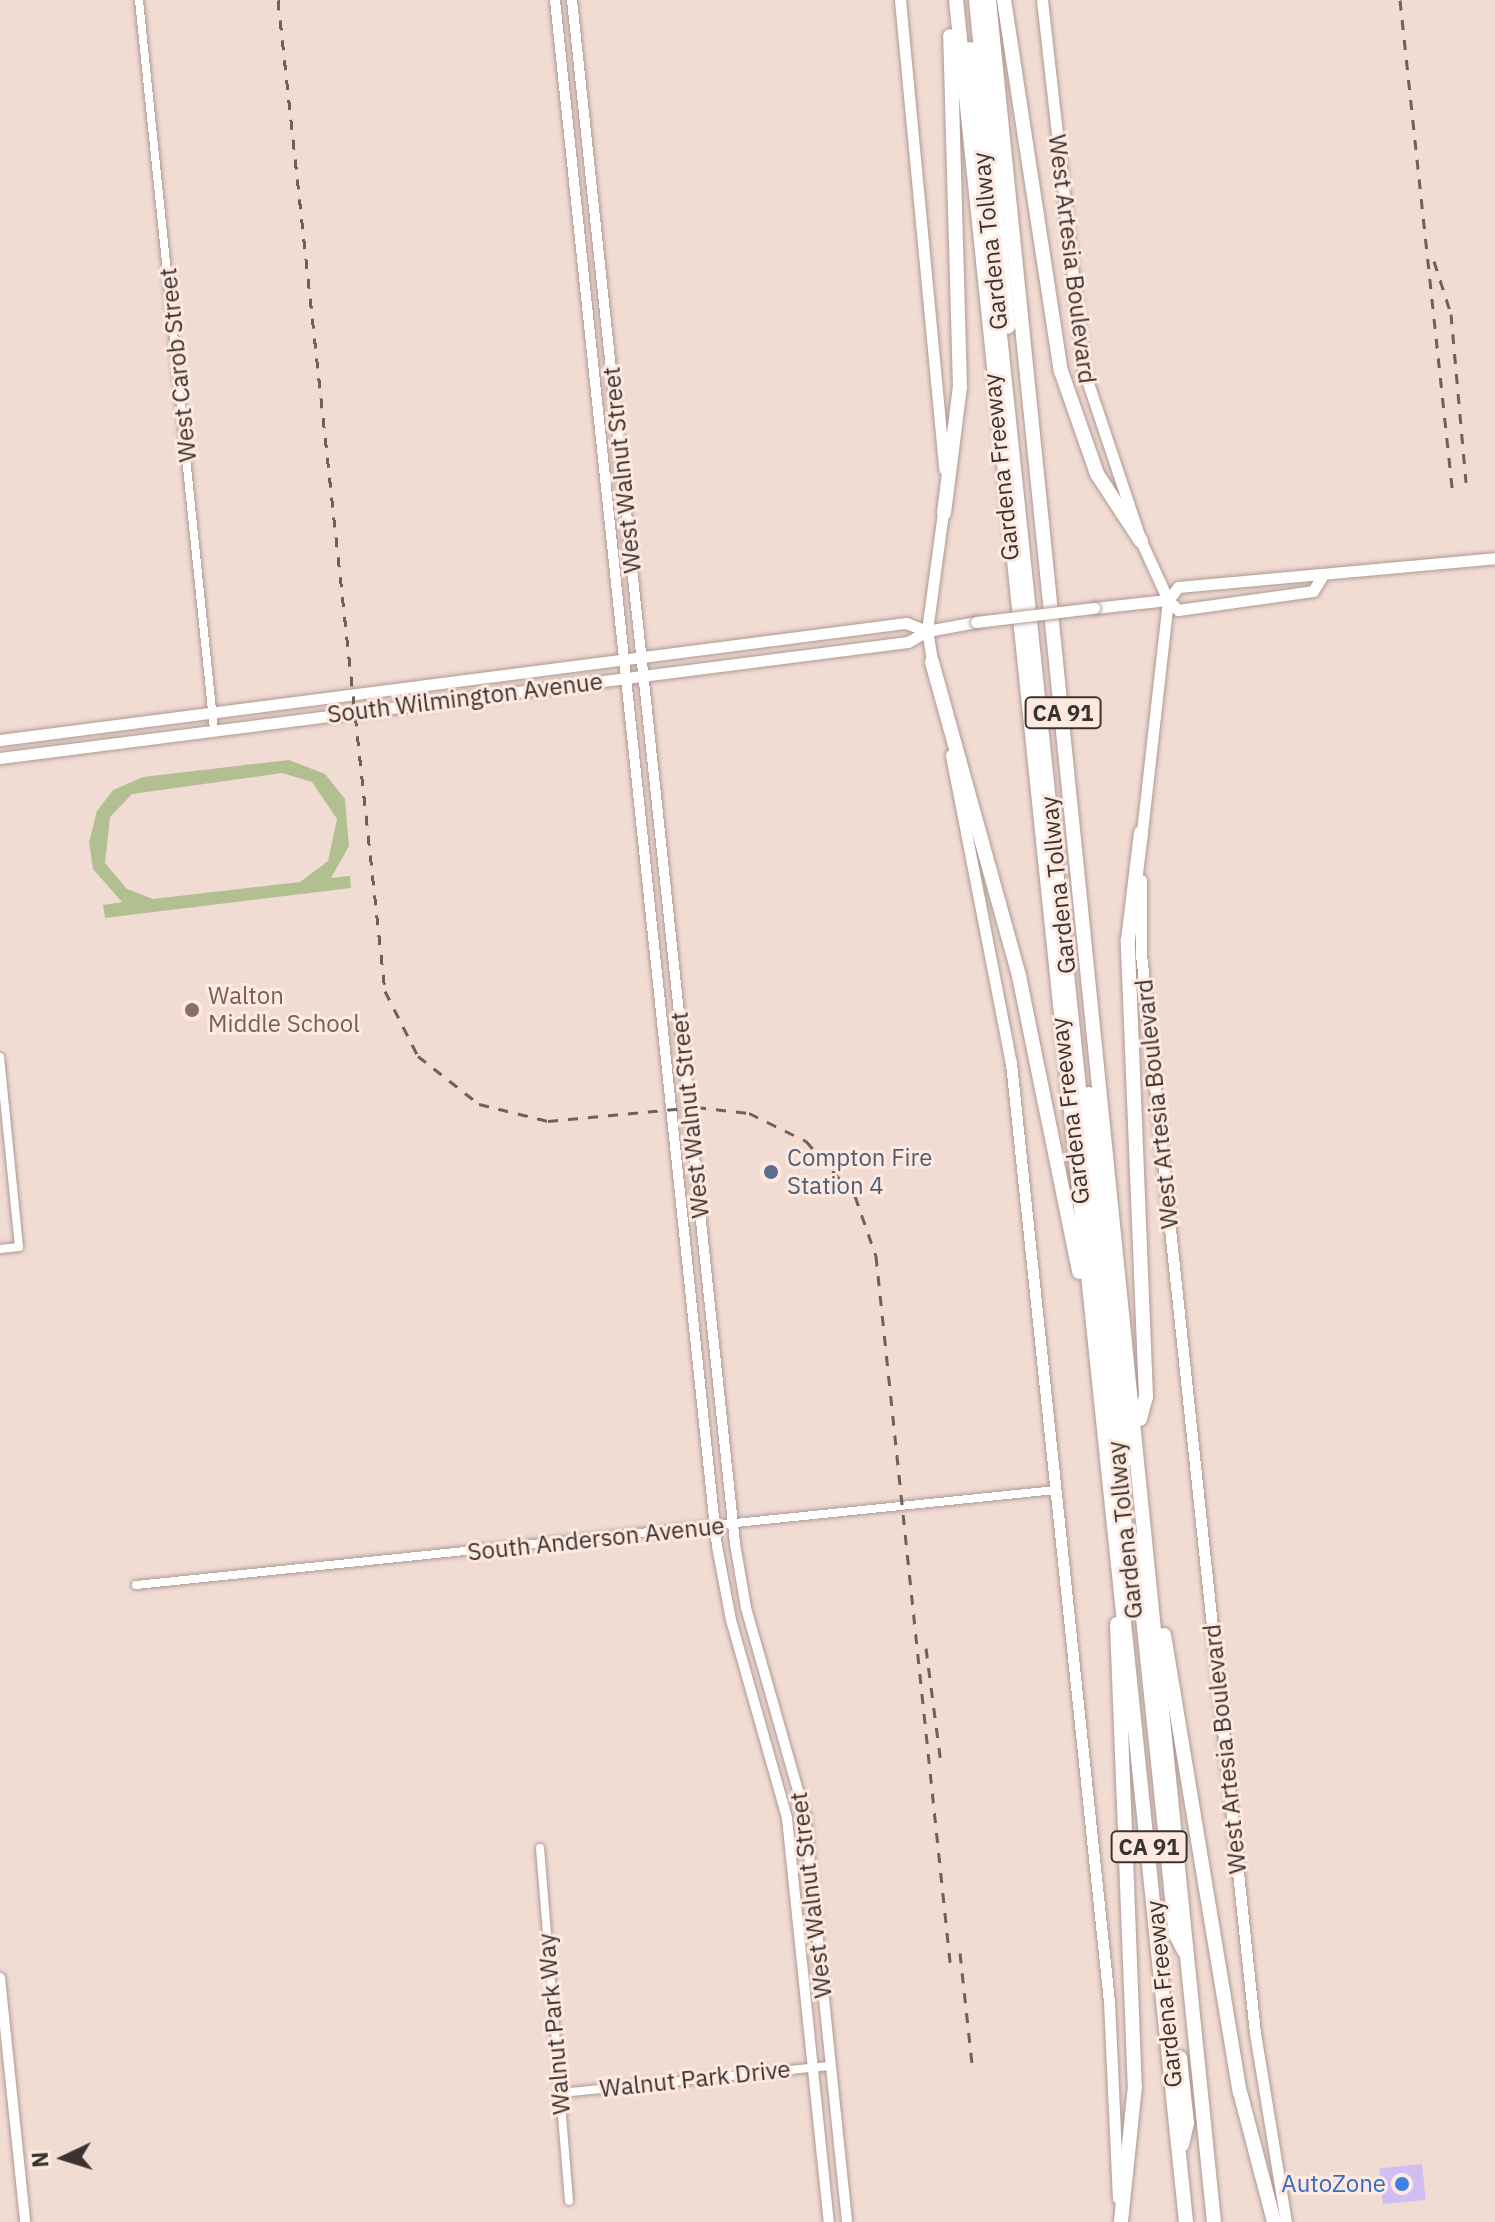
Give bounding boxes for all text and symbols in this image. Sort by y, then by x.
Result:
street label: West Artesia Boulevard [1042,133,1102,385]
street label: Gardena Tollway [966,151,1014,331]
street label: West Carob Street [153,266,203,464]
street label: West Walnut Street [597,365,647,575]
street label: Gardena Freeway [977,372,1025,562]
street label: South Wilmington Avenue [326,667,604,729]
road number: CA 91 [1023,695,1103,731]
street label: Gardena Tollway [1034,795,1082,975]
street label: West Artesia Boulevard [1130,978,1184,1230]
place label: Walton Middle School [208,982,360,1038]
marker: Walton Middle School [183,1001,201,1019]
street label: West Walnut Street [665,1010,715,1220]
street label: Gardena Freeway [1044,1016,1096,1206]
place label: Compton Fire Station 4 [787,1144,932,1200]
marker: Compton Fire Station 4 [762,1163,780,1181]
street label: Gardena Tollway [1101,1440,1149,1620]
street label: South Anderson Avenue [466,1511,726,1567]
street label: West Artesia Boulevard [1198,1623,1252,1875]
street label: West Walnut Street [784,1790,838,2000]
road number: CA 91 [1109,1829,1189,1865]
street label: Gardena Freeway [1140,1899,1188,2089]
street label: Walnut Park Way [532,1932,576,2116]
street label: Walnut Park Drive [598,2055,792,2103]
north arrow [24,2118,104,2198]
text: N [25,2151,55,2169]
place label: AutoZone [1281,2170,1386,2198]
marker: AutoZone [1393,2175,1411,2193]

